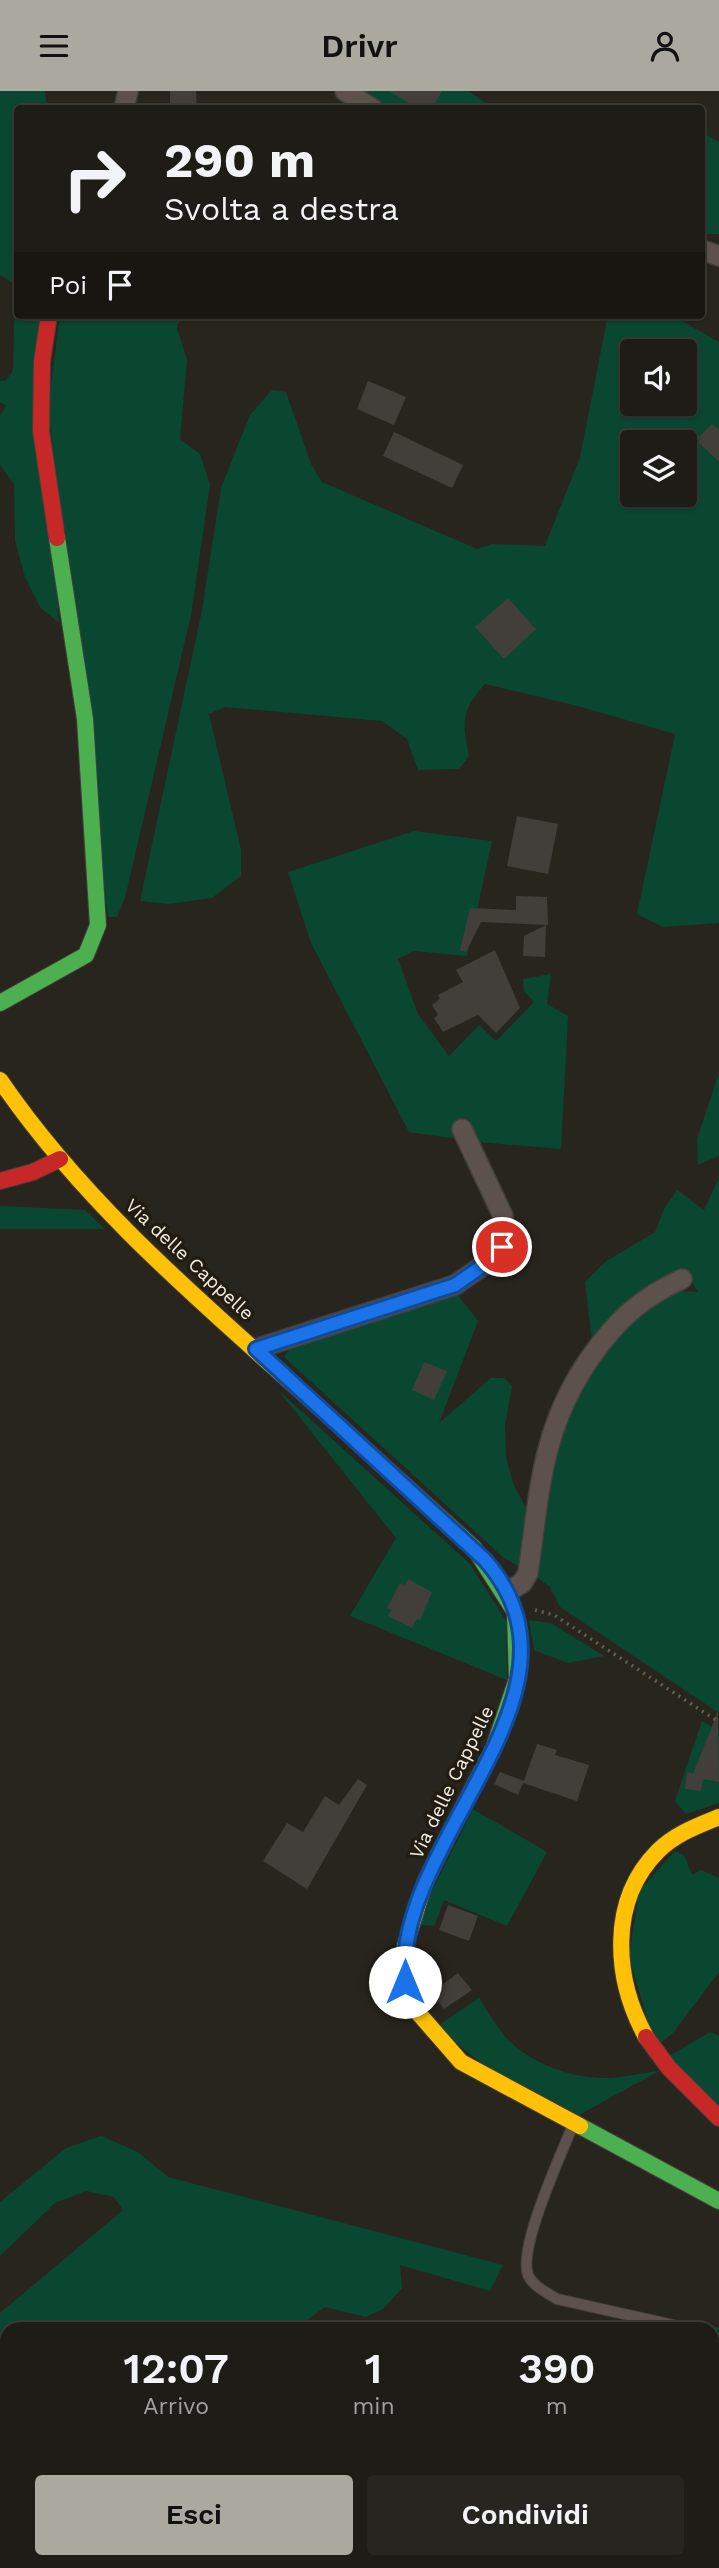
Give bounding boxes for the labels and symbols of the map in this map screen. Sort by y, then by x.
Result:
street label: Via delle Cappelle [121,1194,259,1325]
pin [472,1217,532,1277]
street label: Via delle Cappelle [404,1702,498,1862]
position arrow [368,1945,442,2019]

